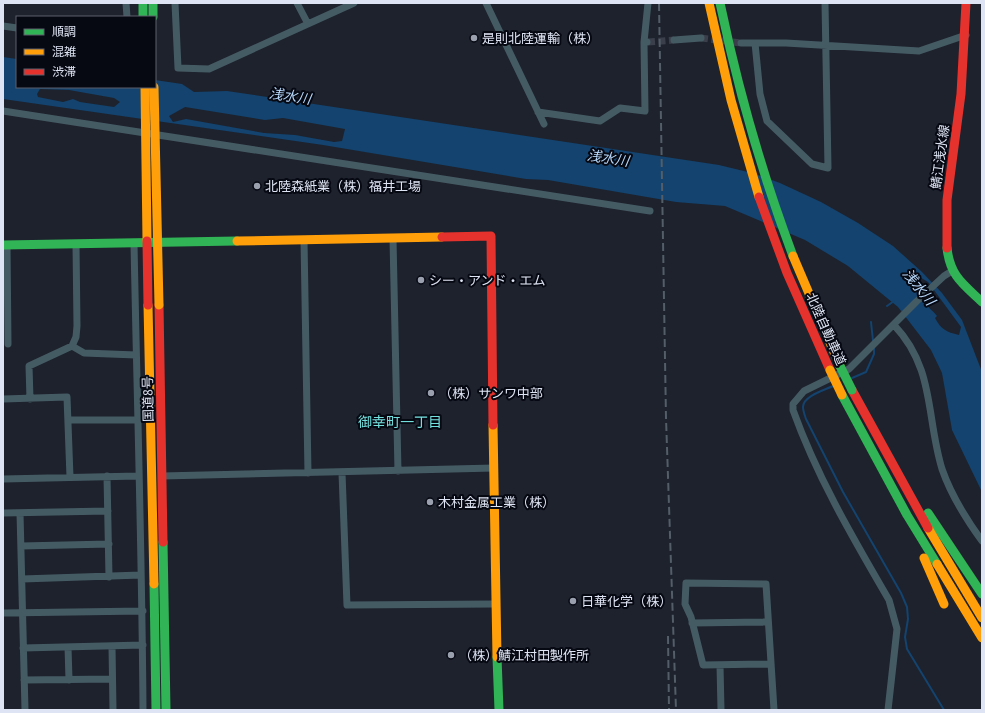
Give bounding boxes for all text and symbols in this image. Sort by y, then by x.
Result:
legend [16,16,156,88]
text: 順調 [52,24,76,39]
place label: 是則北陸運輸（株） [482,30,599,47]
marker: 是則北陸運輸（株） [469,33,479,43]
text: 混雑 [52,44,76,59]
text: 渋滞 [52,64,76,79]
water label: 浅水川 [268,84,314,108]
street label: 鯖江浅水線 [927,124,953,190]
water label: 浅水川 [586,146,632,170]
place label: 北陸森紙業（株）福井工場 [265,178,421,195]
marker: 北陸森紙業（株）福井工場 [252,181,262,191]
water label: 浅水川 [899,265,940,311]
place label: シー・アンド・エム [429,272,545,289]
marker: シー・アンド・エム [416,275,426,285]
street label: 北陸自動車道 [802,290,850,368]
street label: 国道8号 [139,376,157,422]
place label: （株）サンワ中部 [439,385,543,402]
marker: （株）サンワ中部 [426,388,436,398]
district label: 御幸町一丁目 [358,413,442,431]
place label: 木村金属工業（株） [438,494,555,511]
marker: 木村金属工業（株） [425,497,435,507]
place label: 日華化学（株） [581,593,672,610]
marker: 日華化学（株） [568,596,578,606]
place label: （株）鯖江村田製作所 [459,647,589,664]
marker: （株）鯖江村田製作所 [446,650,456,660]

